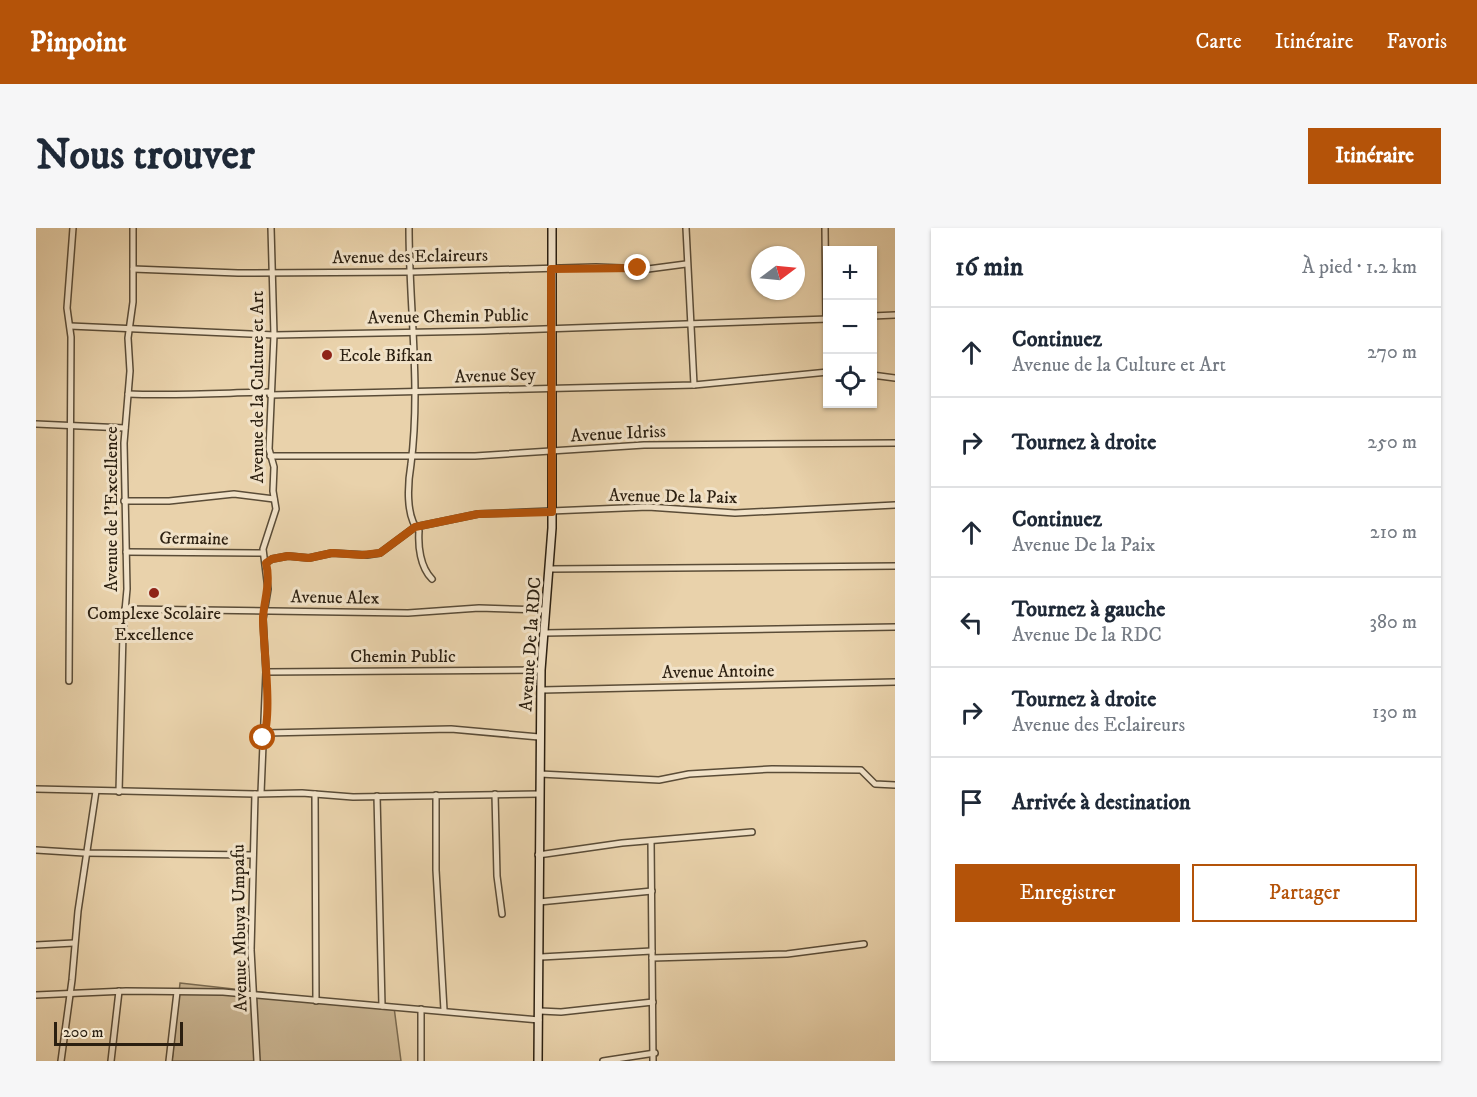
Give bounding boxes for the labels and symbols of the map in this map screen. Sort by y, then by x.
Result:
street label: Avenue des Eclaireurs [332,245,488,269]
north arrow [751,246,805,300]
route end [624,254,650,280]
street label: Avenue de la Culture et Art [247,291,269,483]
street label: Avenue Chemin Public [367,305,529,329]
place label: Ecole Bifkan [339,345,433,367]
marker: Ecole Bifkan [320,348,334,362]
street label: Avenue Sey [454,364,536,388]
street label: Avenue Idriss [570,421,666,447]
street label: Avenue de l'Excellence [101,426,123,592]
street label: Avenue De la Paix [608,485,738,509]
street label: Germaine [159,527,229,551]
street label: Avenue De la RDC [515,576,547,712]
marker: Complexe Scolaire Excellence [147,586,161,600]
street label: Avenue Alex [290,586,380,610]
place label: Complexe Scolaire Excellence [87,603,221,646]
street label: Chemin Public [350,646,456,668]
street label: Avenue Antoine [662,660,774,684]
route start [249,724,275,750]
street label: Avenue Mbuya Umpafu [228,844,252,1012]
scale bar [54,1019,183,1046]

